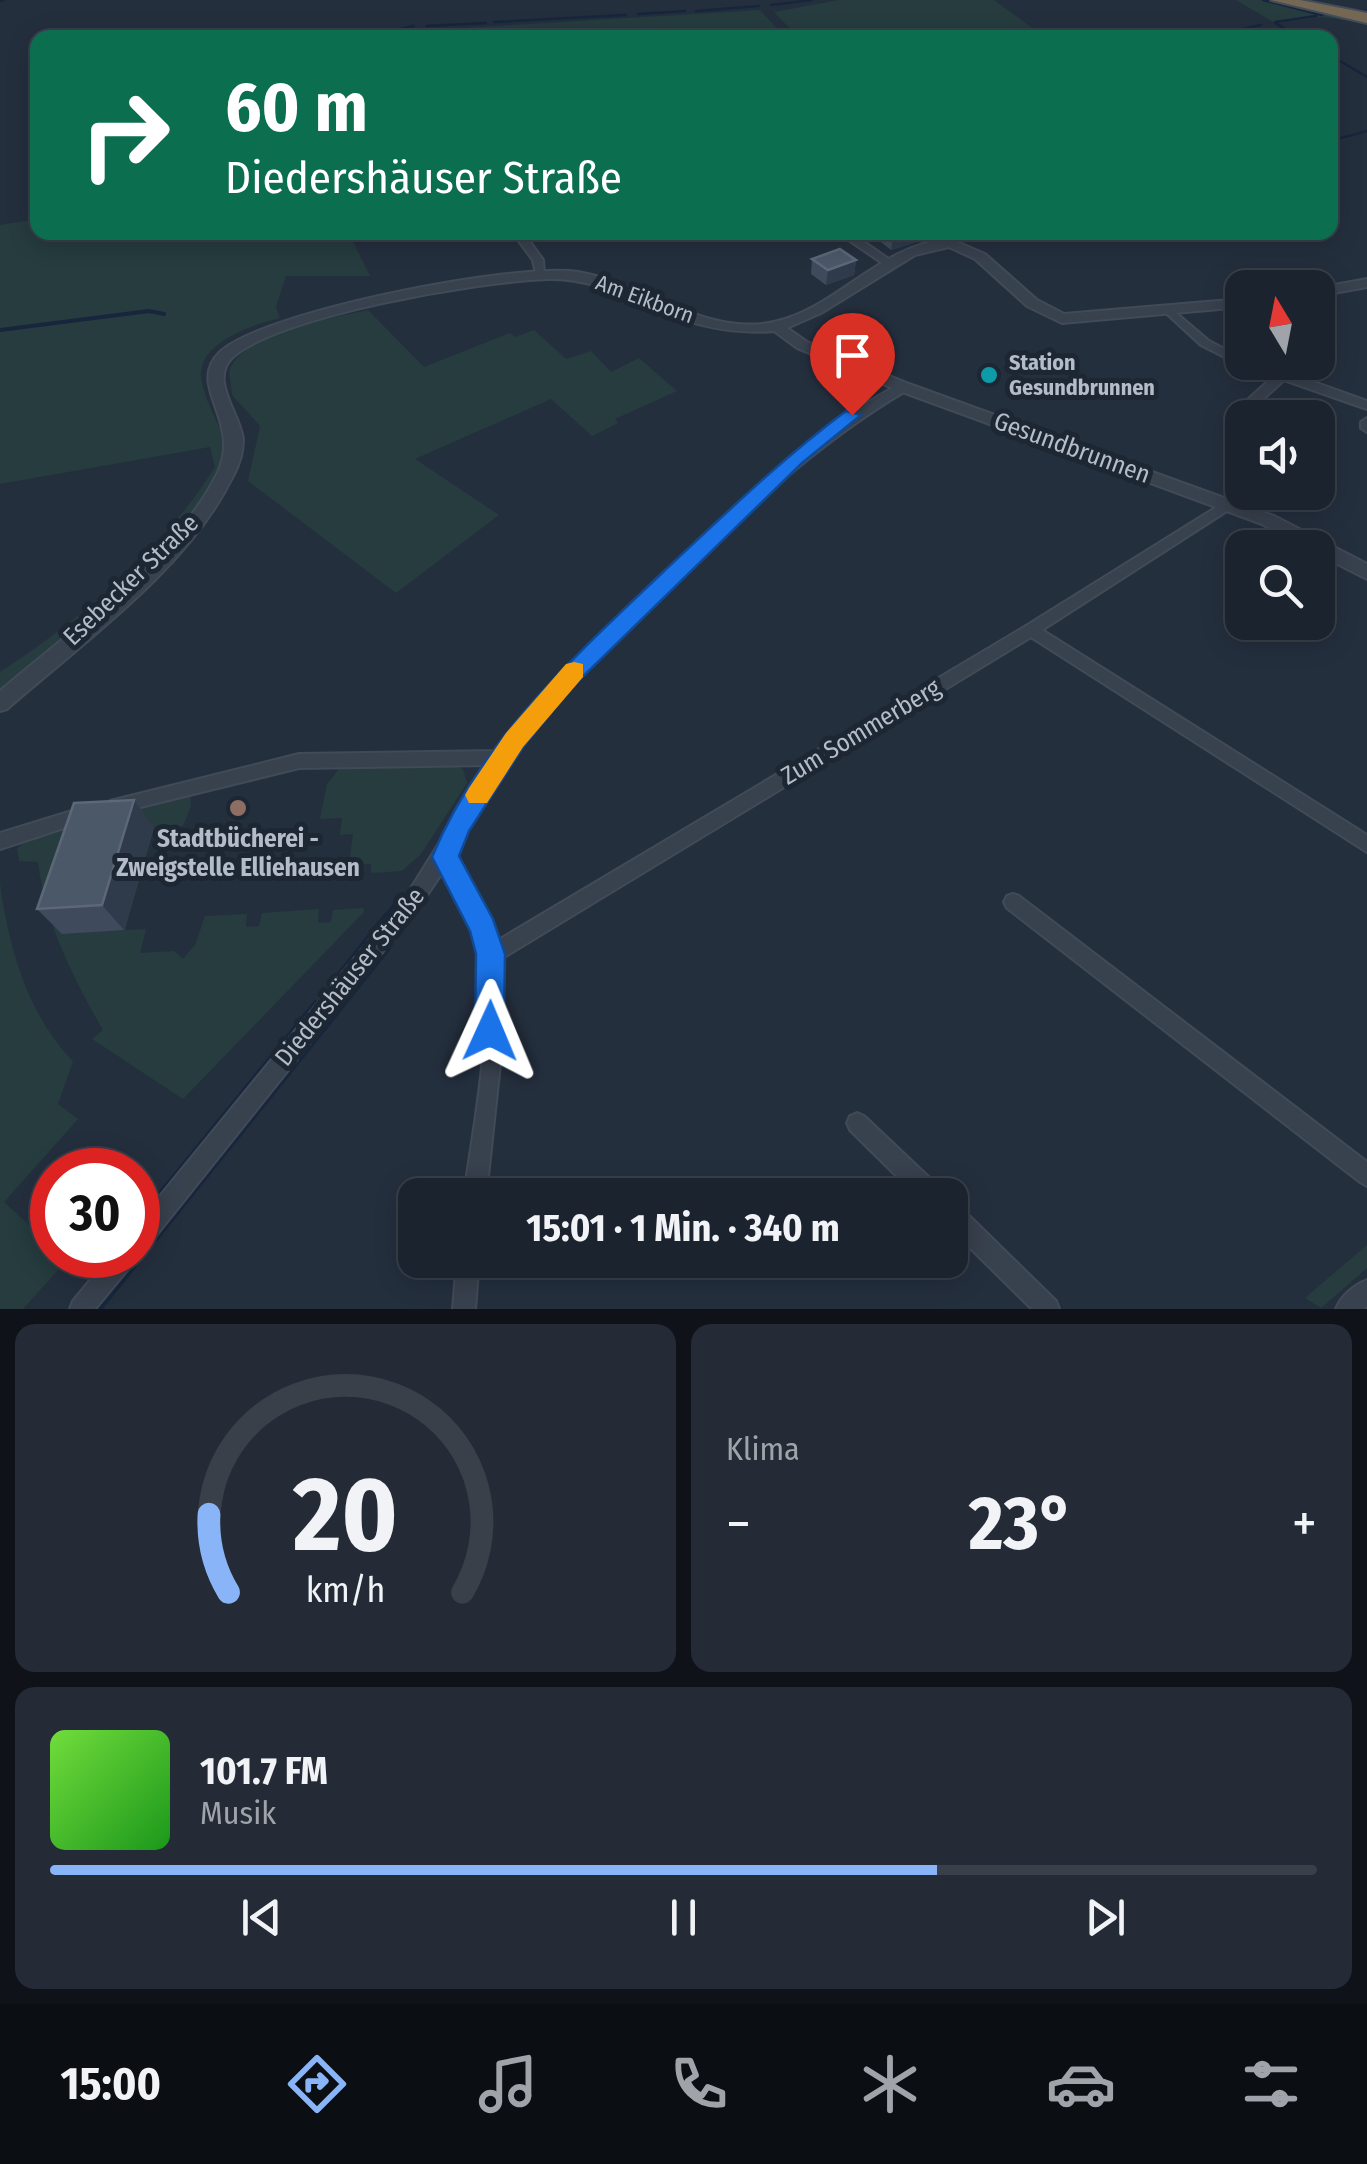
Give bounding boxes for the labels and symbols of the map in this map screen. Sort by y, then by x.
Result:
street label: Am Eikborn [592,269,698,329]
north arrow [1225,270,1335,380]
pin [810,313,895,416]
place label: Station Gesundbrunnen [1009,349,1155,401]
marker: Station Gesundbrunnen [978,364,1000,386]
street label: Gesundbrunnen [990,406,1154,490]
street label: Esebecker Straße [57,508,205,652]
street label: Zum Sommerberg [776,673,946,791]
marker: Stadtbücherei - Zweigstelle Elliehausen [227,797,249,819]
place label: Stadtbücherei - Zweigstelle Elliehausen [116,824,360,883]
street label: Diedershäuser Straße [269,882,431,1072]
position arrow [438,979,542,1083]
speed limit sign: 30 [30,1148,160,1278]

